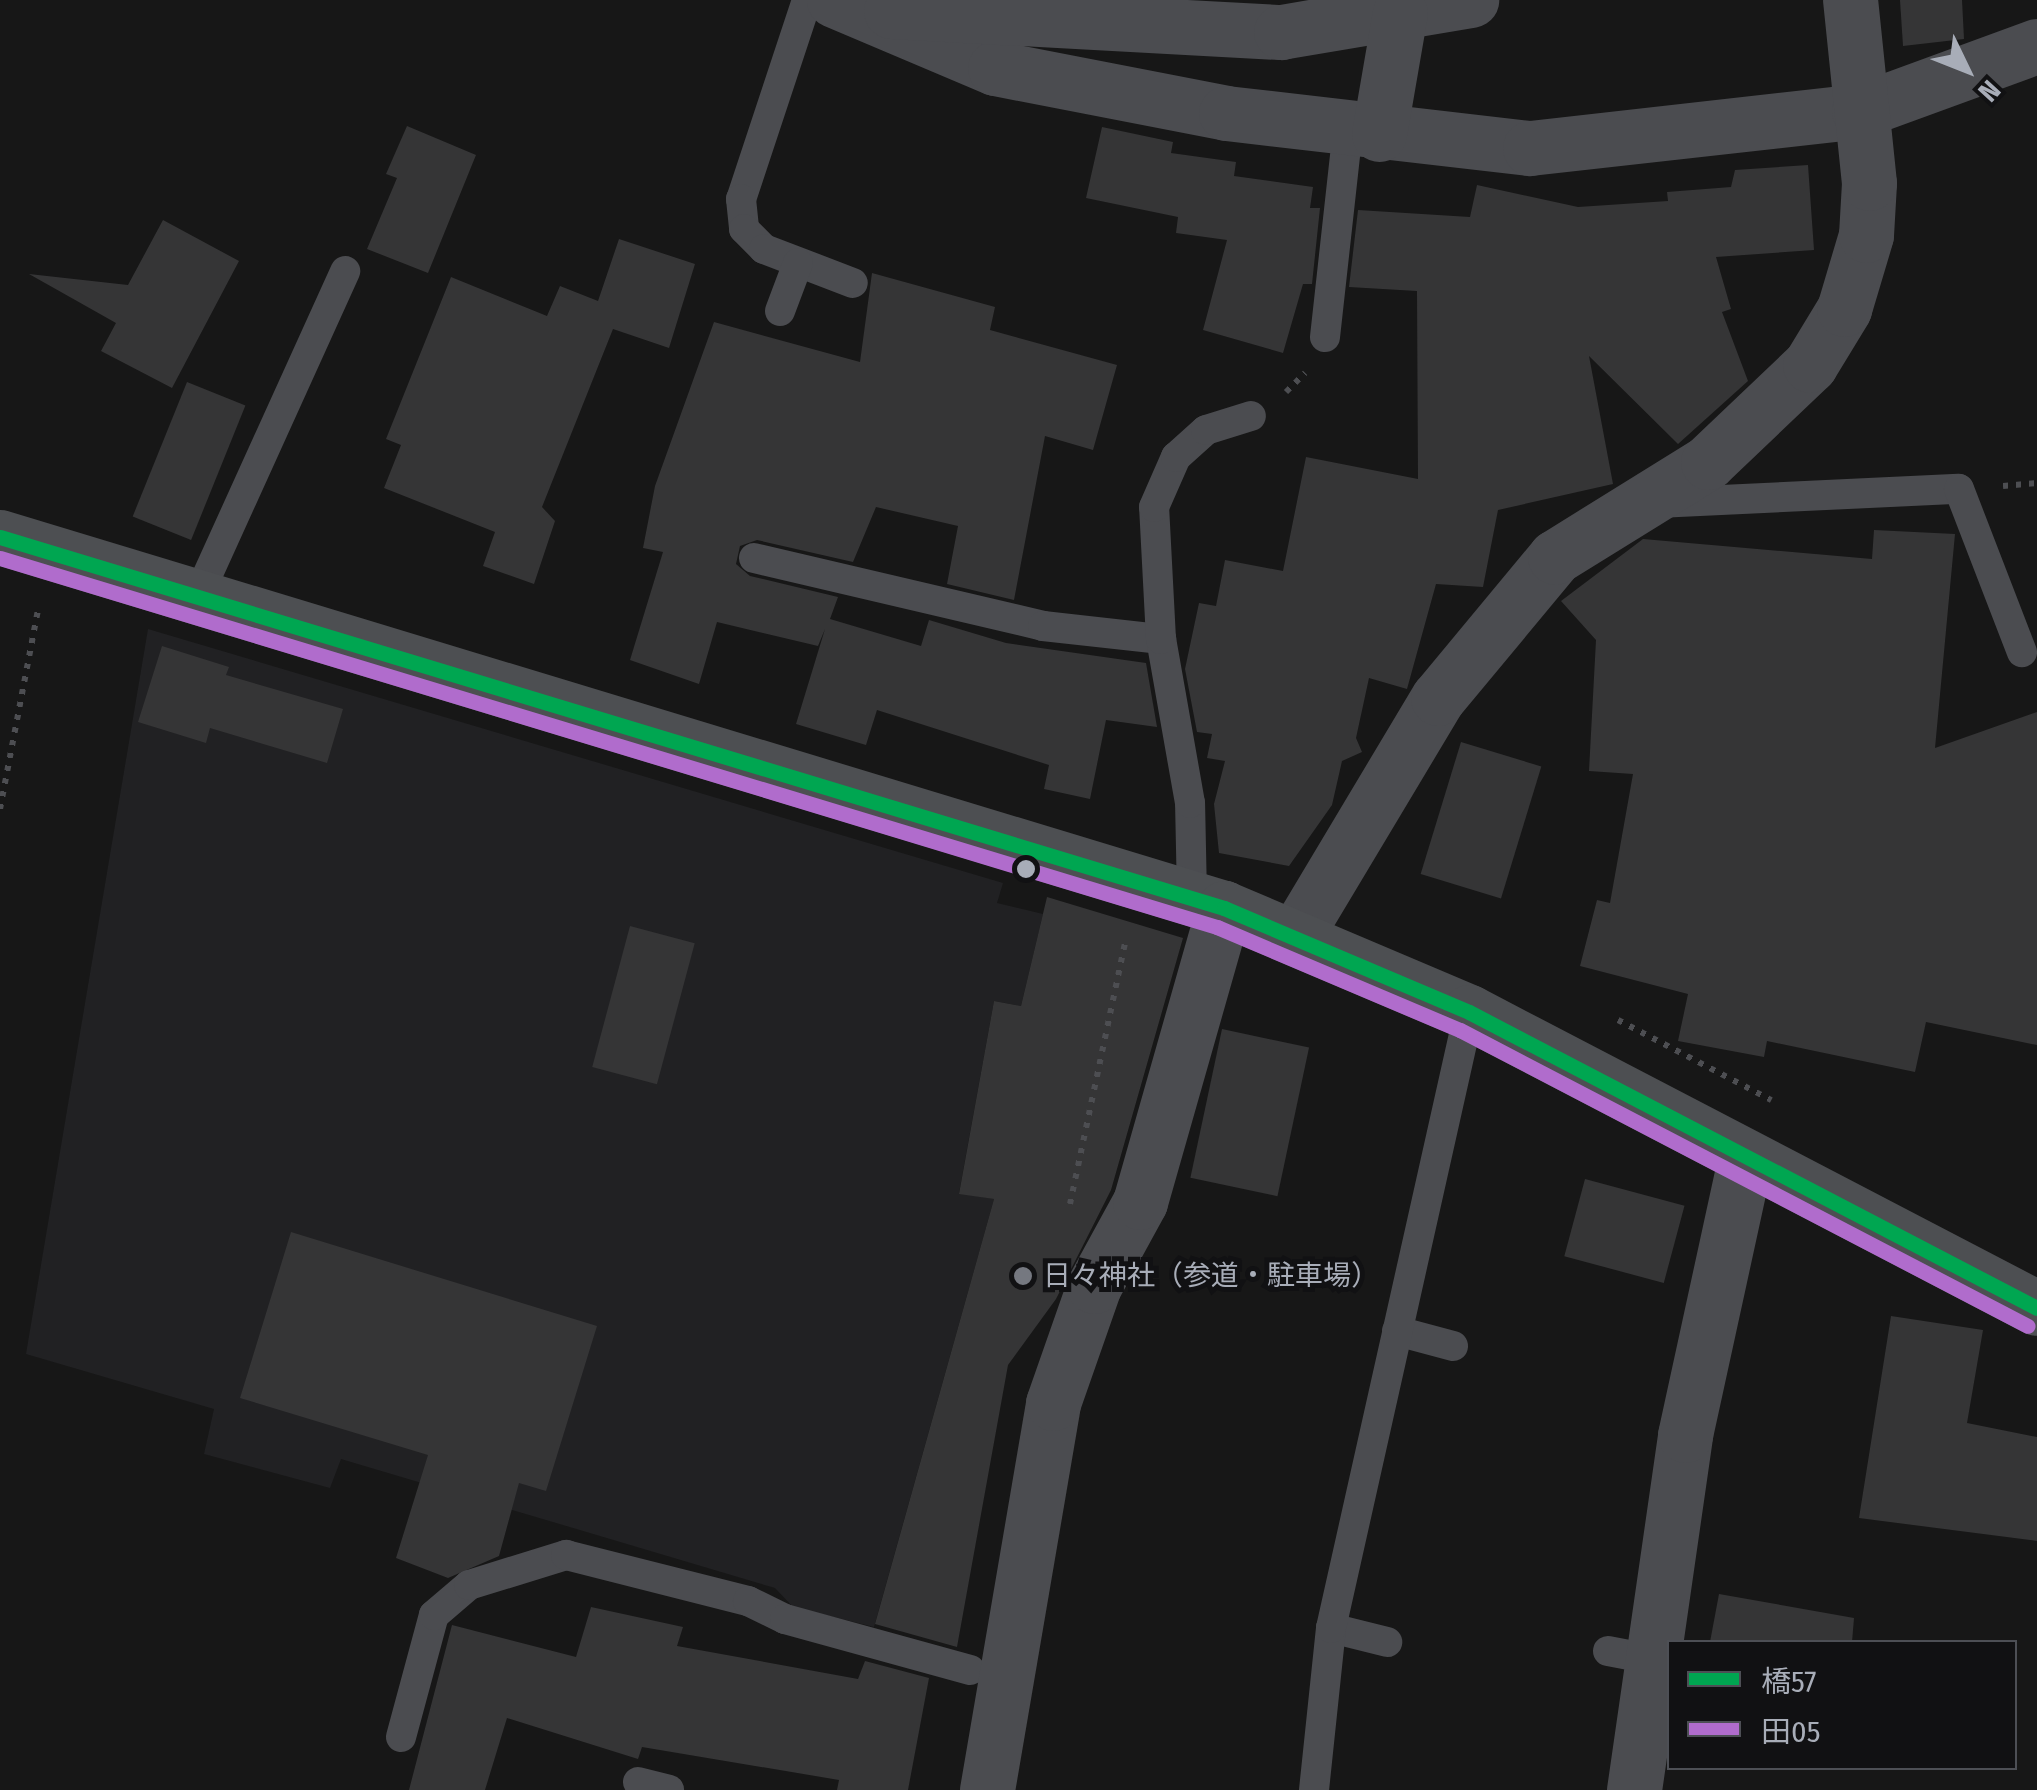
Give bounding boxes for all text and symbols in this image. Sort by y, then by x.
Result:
north arrow [1917,20,2017,120]
text: N [1972,73,2007,108]
unlabelled marker [1016,859,1036,879]
place label: 日々神社（参道・駐車場） [1043,1259,1379,1293]
marker: 日々神社（参道・駐車場） [1012,1265,1034,1287]
legend [1667,1640,2017,1770]
text: 橋57 [1761,1664,1816,1700]
text: 田05 [1761,1714,1820,1750]

